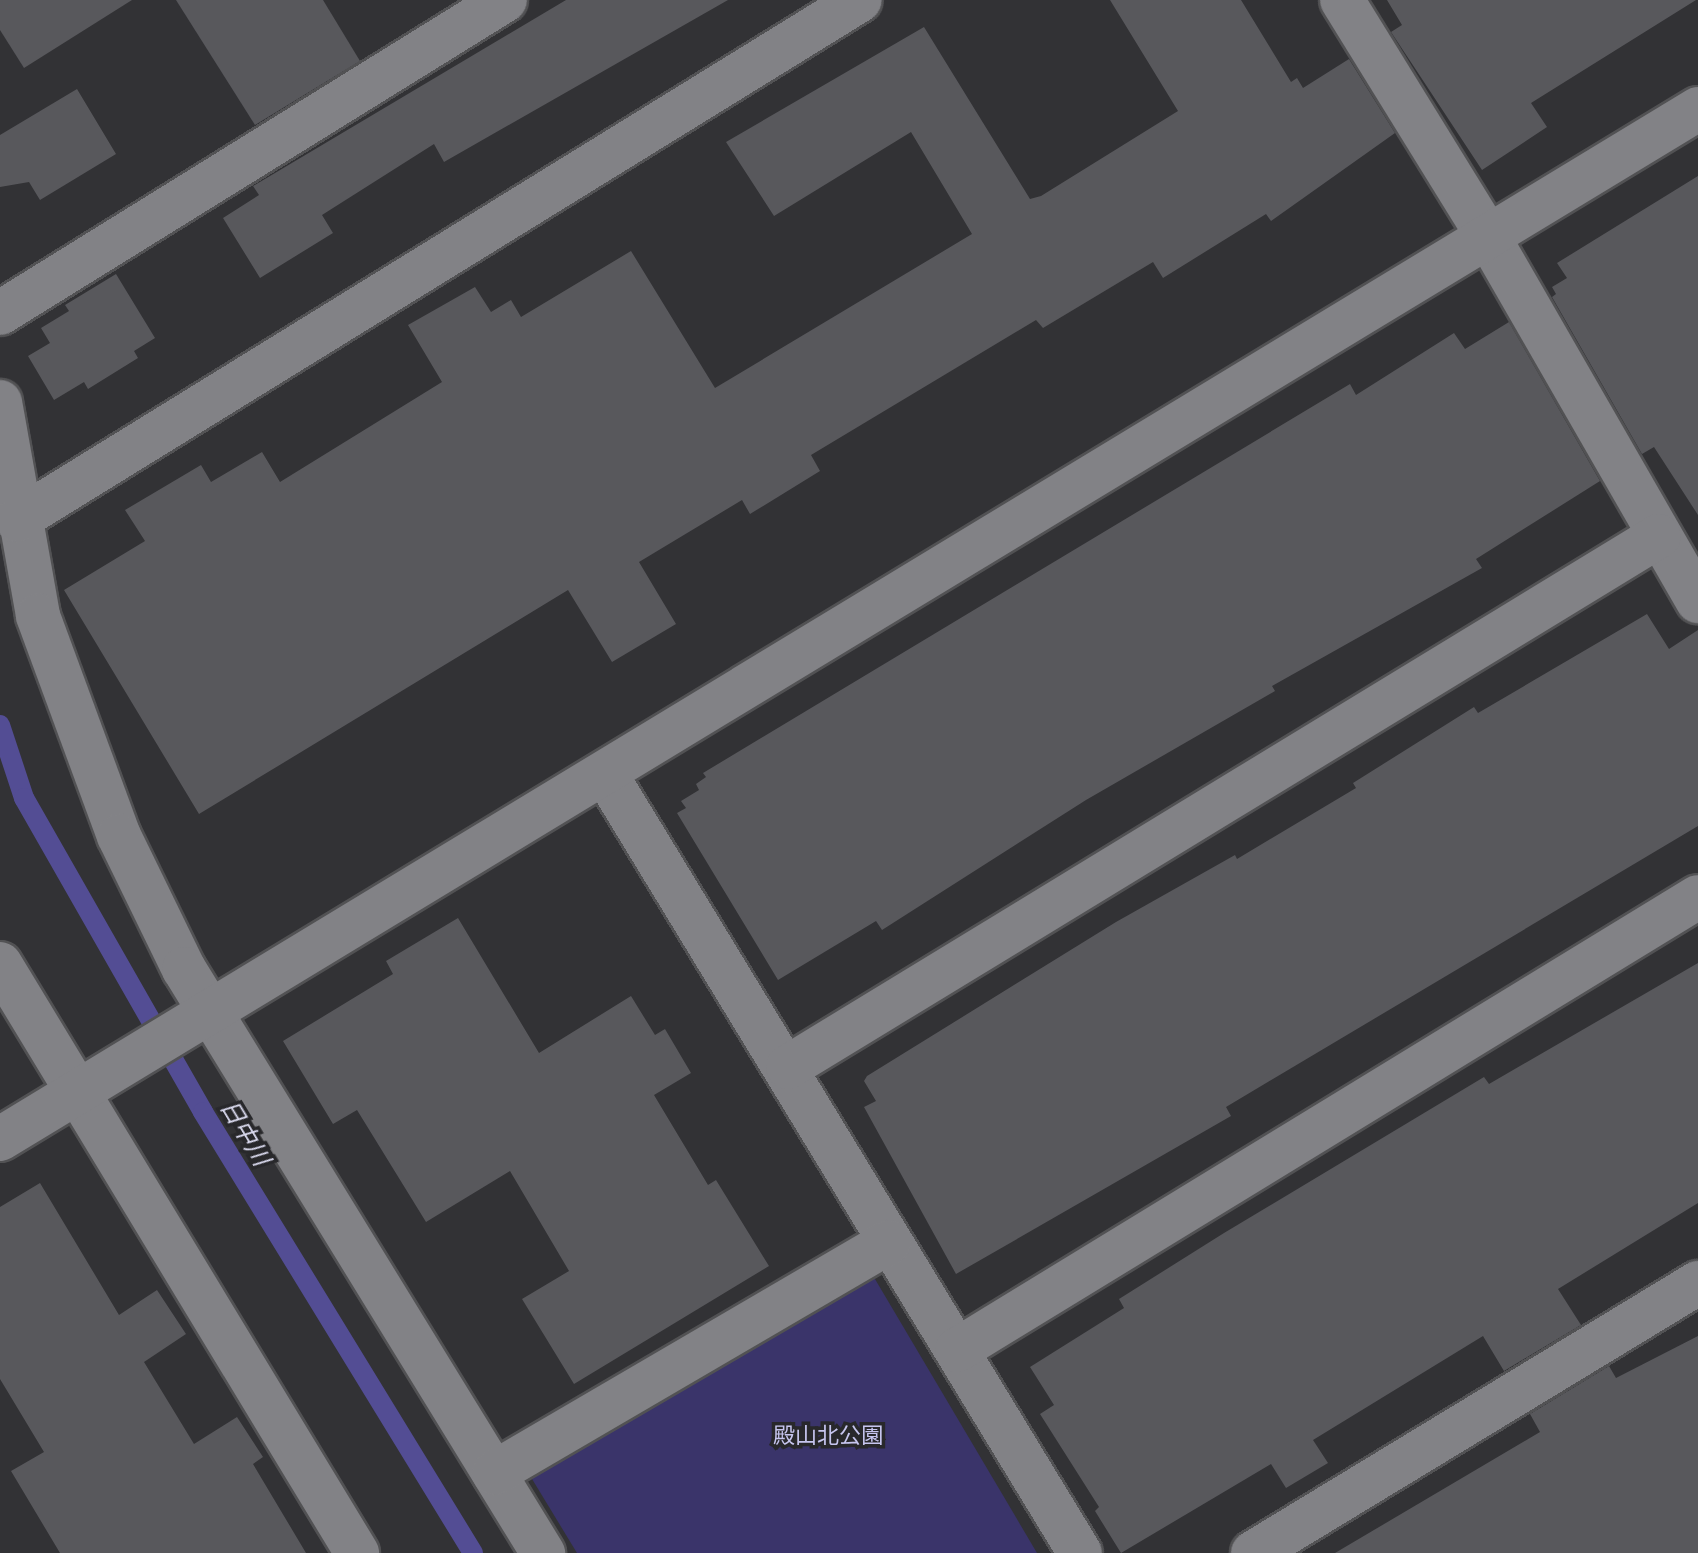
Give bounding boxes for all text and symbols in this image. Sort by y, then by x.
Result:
water label: 日中川 [215,1094,277,1170]
park label: 殿山北公園 [773,1422,883,1448]

